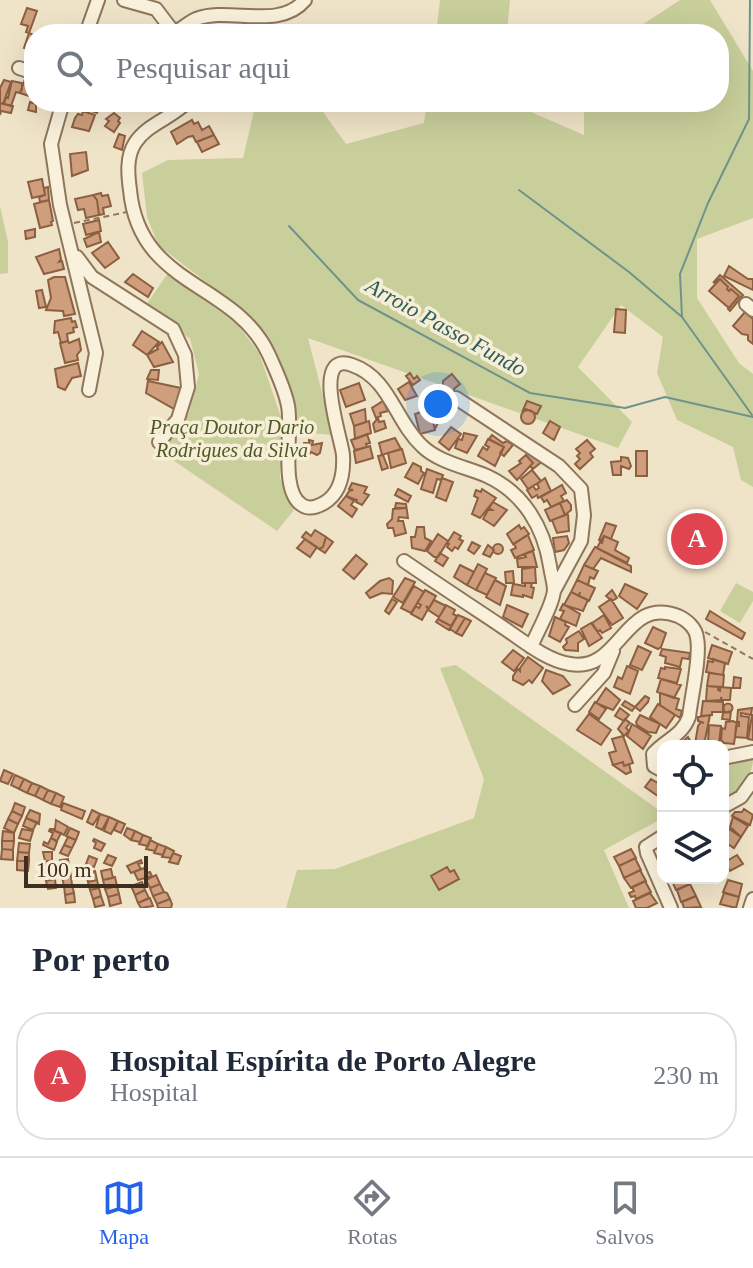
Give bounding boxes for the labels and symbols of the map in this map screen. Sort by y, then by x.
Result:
water label: Arroio Passo Fundo [360,272,530,381]
your location [418,384,458,424]
park label: Praça Doutor Dario Rodrigues da Silva [149,416,314,462]
pin: A [671,509,723,569]
scale bar [24,852,148,888]

